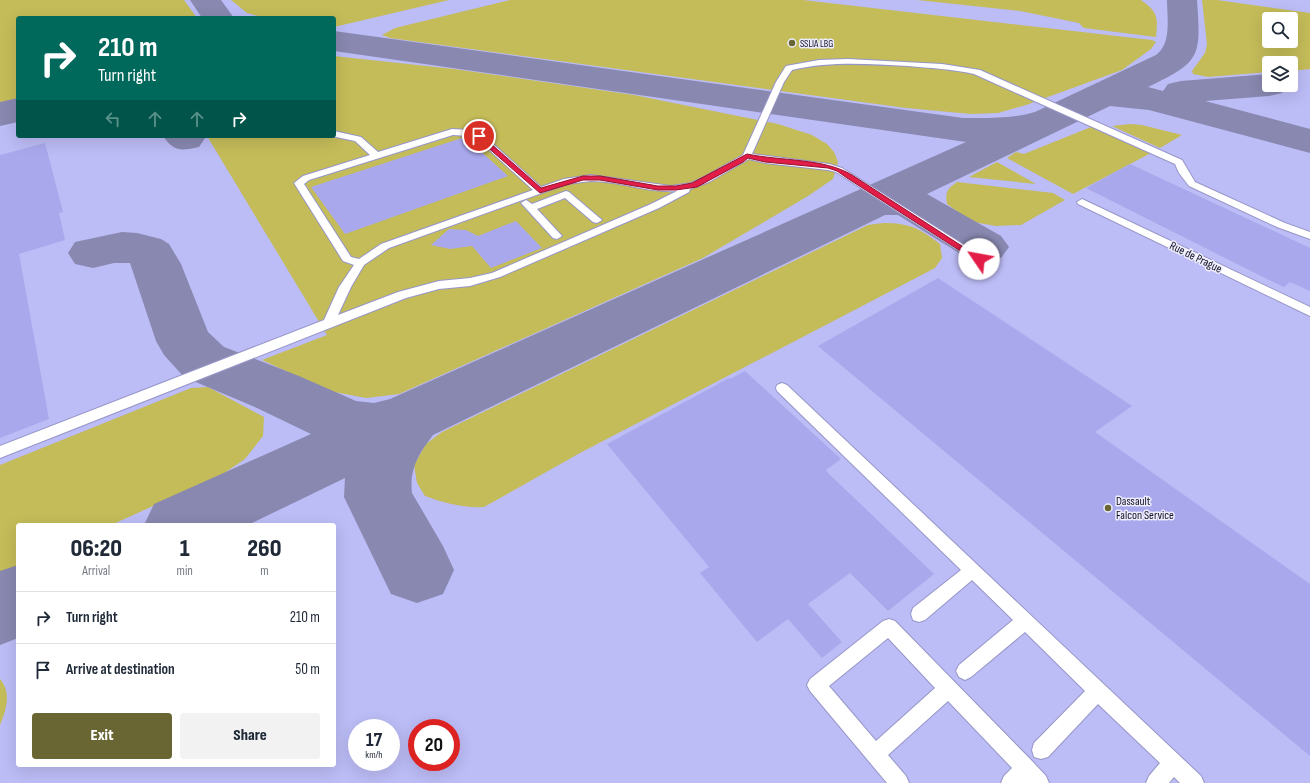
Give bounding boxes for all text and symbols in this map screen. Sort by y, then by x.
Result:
map controls [1262,12,1298,92]
button: search [1262,12,1298,48]
text: 210 m [98,31,158,64]
icon: right [32,32,84,84]
marker: SSLIA LBG [787,38,797,48]
place label: SSLIA LBG [800,38,833,50]
button: layers [1262,56,1298,92]
text: Turn right [98,65,156,86]
icon: left [102,108,124,130]
icon: ahead [144,108,166,130]
icon: ahead [186,108,208,130]
icon: right [228,108,250,130]
pin [462,119,496,153]
icon: arrive [468,125,490,147]
position arrow [958,238,1000,280]
street label: Rue de Prague [1167,238,1225,277]
place label: Dassault Falcon Service [1116,494,1174,523]
marker: Dassault Falcon Service [1103,503,1113,513]
text: 06:20 [70,534,122,563]
text: 1 [180,534,190,563]
text: 260 [247,534,282,563]
text: Arrival [82,563,110,579]
text: min [177,563,193,579]
text: m [260,563,269,579]
icon: right [32,607,54,629]
text: Turn right [66,608,118,627]
text: 210 m [290,608,320,627]
icon: arrive [32,659,54,681]
text: Arrive at destination [66,660,175,679]
text: 50 m [295,660,320,679]
button: Exit [32,713,172,759]
button: Share [180,713,320,759]
speed limit sign: 20 [408,719,460,771]
text: 17 [366,728,382,752]
text: km/h [365,749,383,761]

